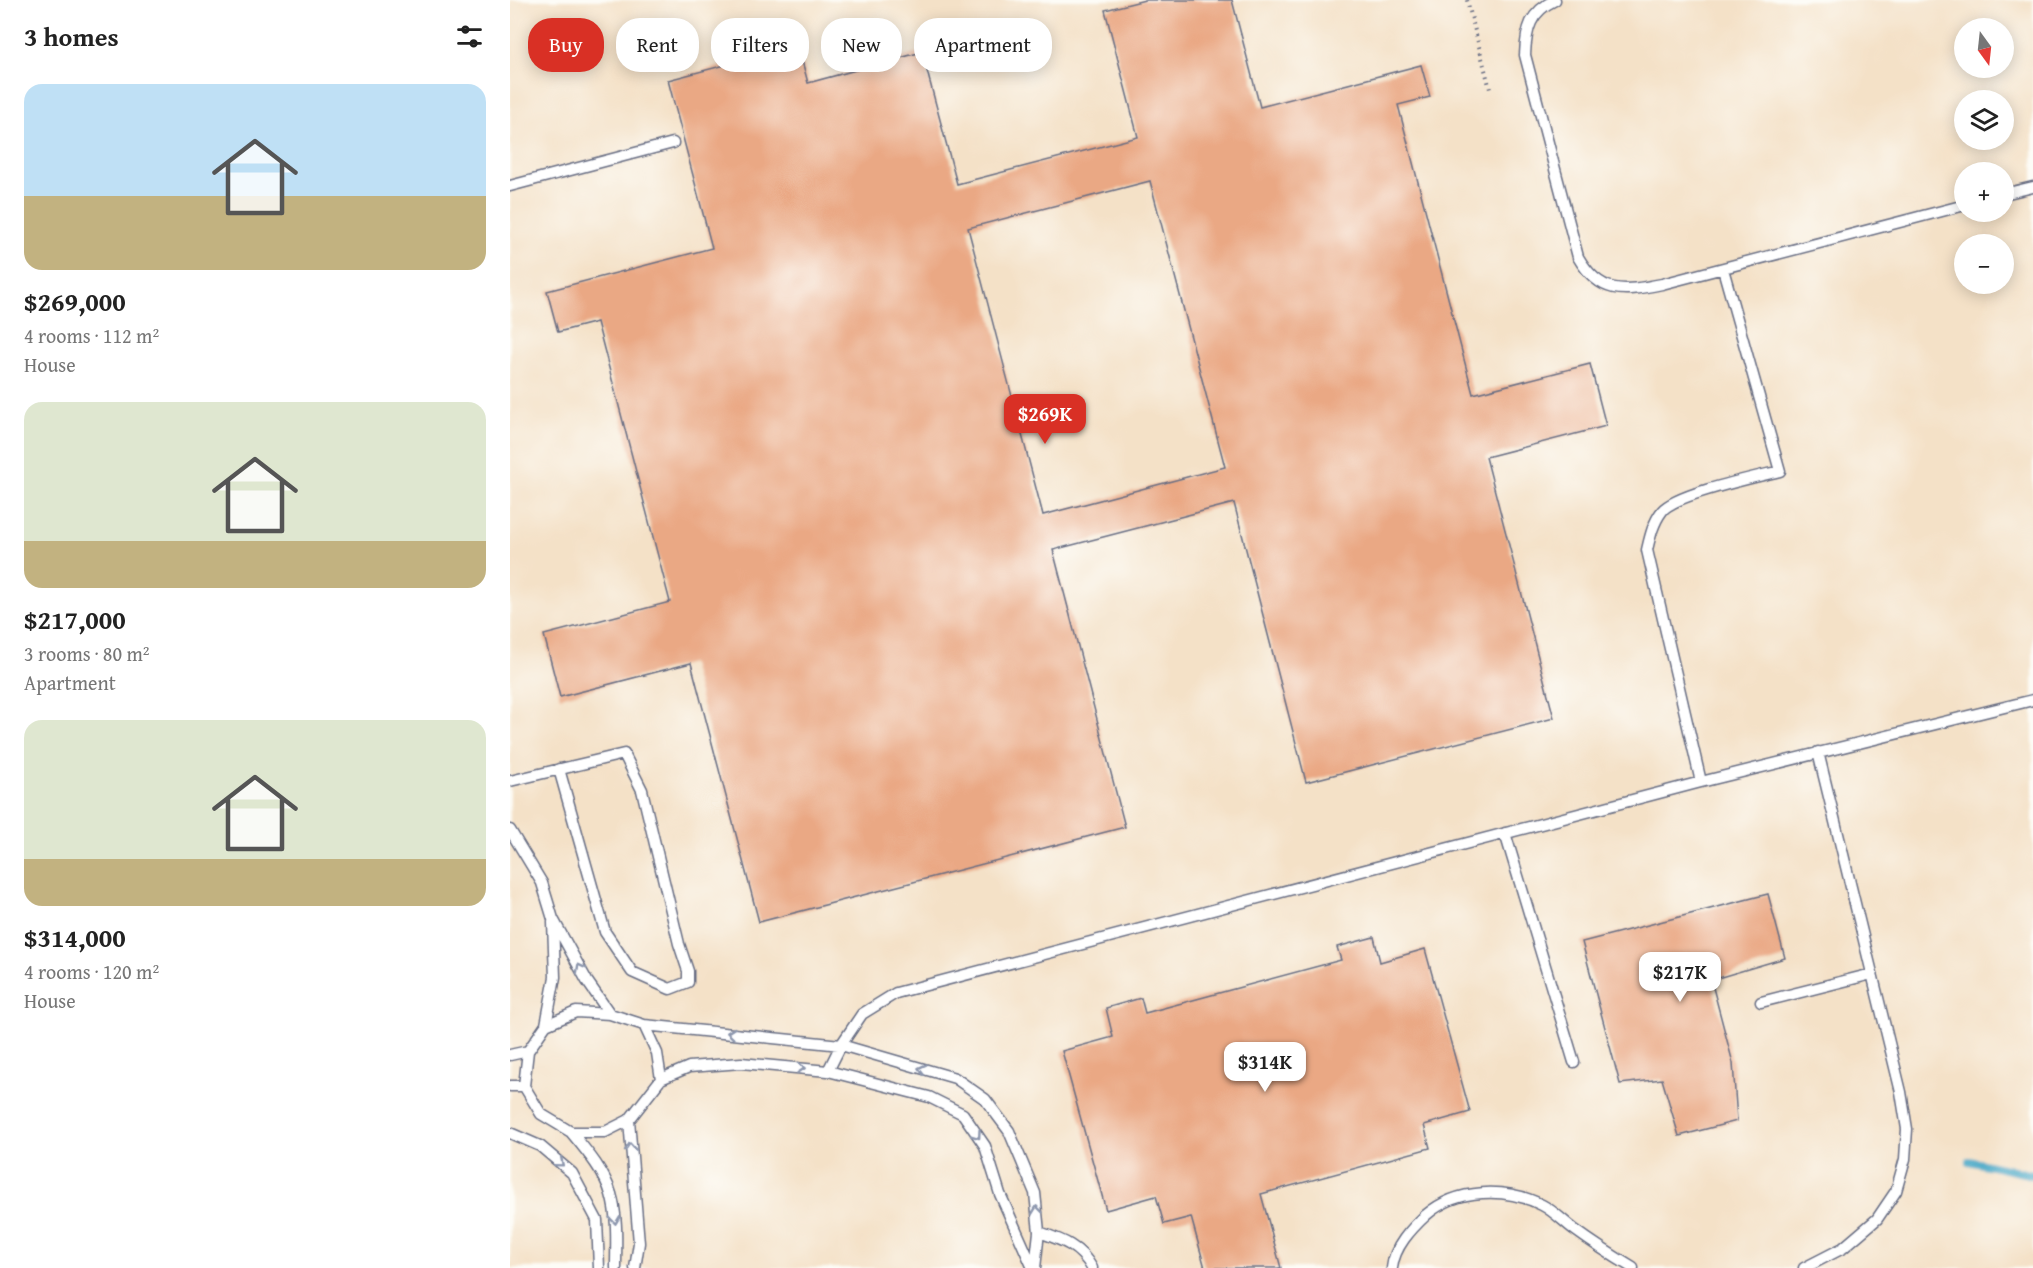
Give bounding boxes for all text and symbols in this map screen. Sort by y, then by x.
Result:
text: 3 homes [24,17,119,56]
chip: Buy [528,18,604,72]
chip: Rent [616,18,699,72]
chip: Filters [711,18,809,72]
chip: New [821,18,902,72]
chip: Apartment [914,18,1052,72]
north arrow [1954,18,2014,78]
map controls [1954,18,2014,294]
icon: filters [453,20,486,53]
button: layers [1954,90,2014,150]
icon: home [201,123,309,231]
button: + [1954,162,2014,222]
button: − [1954,234,2014,294]
text: $269,000 [24,282,126,321]
text: 4 rooms · 112 m² [24,321,159,350]
text: House [24,350,76,379]
pin: $269K [1003,394,1087,445]
text: $269K [1018,399,1072,428]
icon: home [201,441,309,549]
text: $217,000 [24,600,126,639]
text: 3 rooms · 80 m² [24,639,150,668]
text: Apartment [24,668,116,697]
icon: home [201,759,309,867]
text: $314,000 [24,918,126,957]
pin: $217K [1638,952,1722,1003]
text: 4 rooms · 120 m² [24,957,159,986]
text: $217K [1653,957,1707,986]
one-way arrow [575,963,587,974]
text: House [24,986,76,1015]
one-way arrow [726,1027,736,1040]
pin: $314K [1223,1042,1307,1093]
text: $314K [1238,1047,1292,1076]
one-way arrow [796,1062,805,1075]
one-way arrow [917,1064,927,1077]
one-way arrow [970,1128,981,1139]
one-way arrow [624,1143,637,1152]
one-way arrow [553,1156,564,1167]
one-way arrow [1031,1205,1044,1214]
one-way arrow [608,1215,620,1224]

